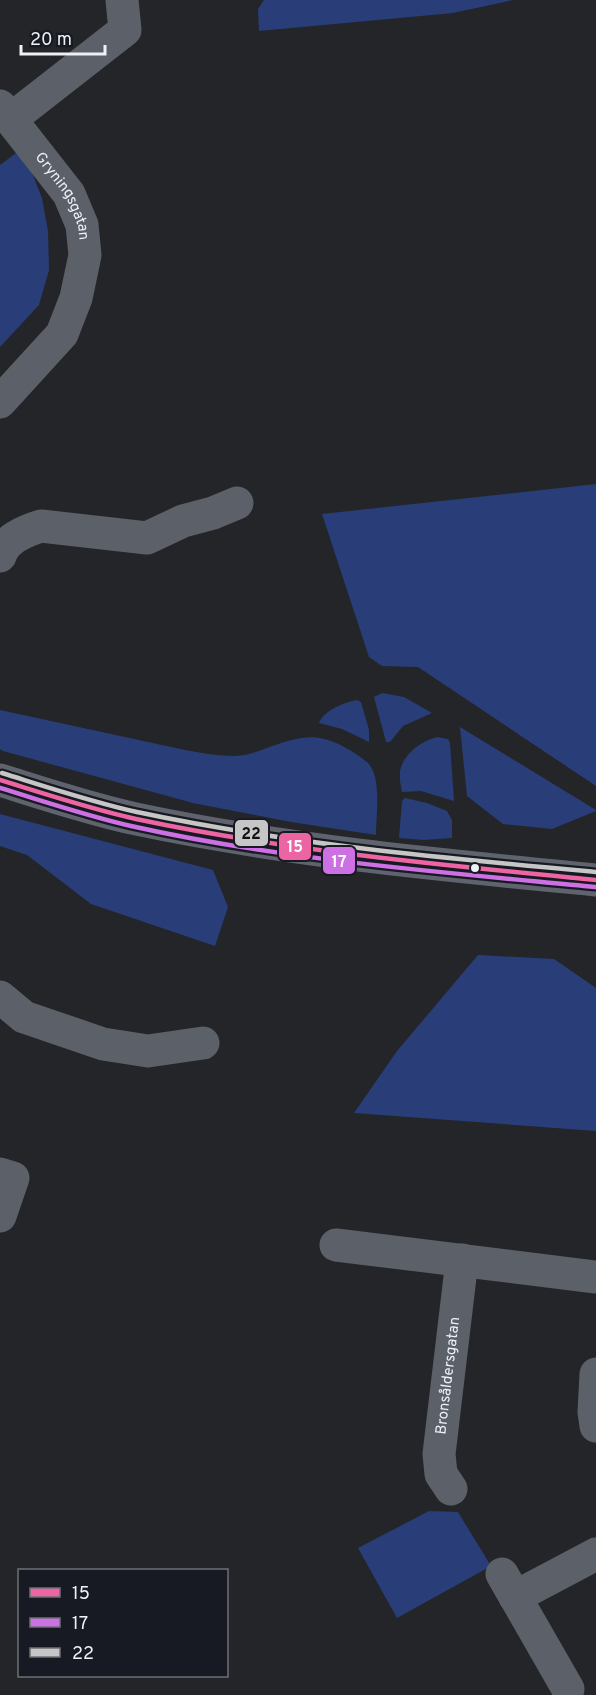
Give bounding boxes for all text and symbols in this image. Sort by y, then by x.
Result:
scale bar [21,18,105,56]
text: 20 m [30,29,72,52]
street label: Gryningsgatan [30,149,93,241]
line badge: 22 [234,819,269,847]
text: 22 [241,825,261,845]
line badge: 15 [278,832,312,861]
text: 15 [287,838,303,858]
line badge: 17 [322,846,356,875]
text: 17 [332,853,346,873]
unlabelled marker [469,862,481,874]
street label: Bronsåldersgatan [432,1316,465,1436]
legend [18,1569,228,1677]
text: 15 [72,1583,90,1606]
text: 17 [72,1613,88,1636]
text: 22 [72,1643,94,1666]

